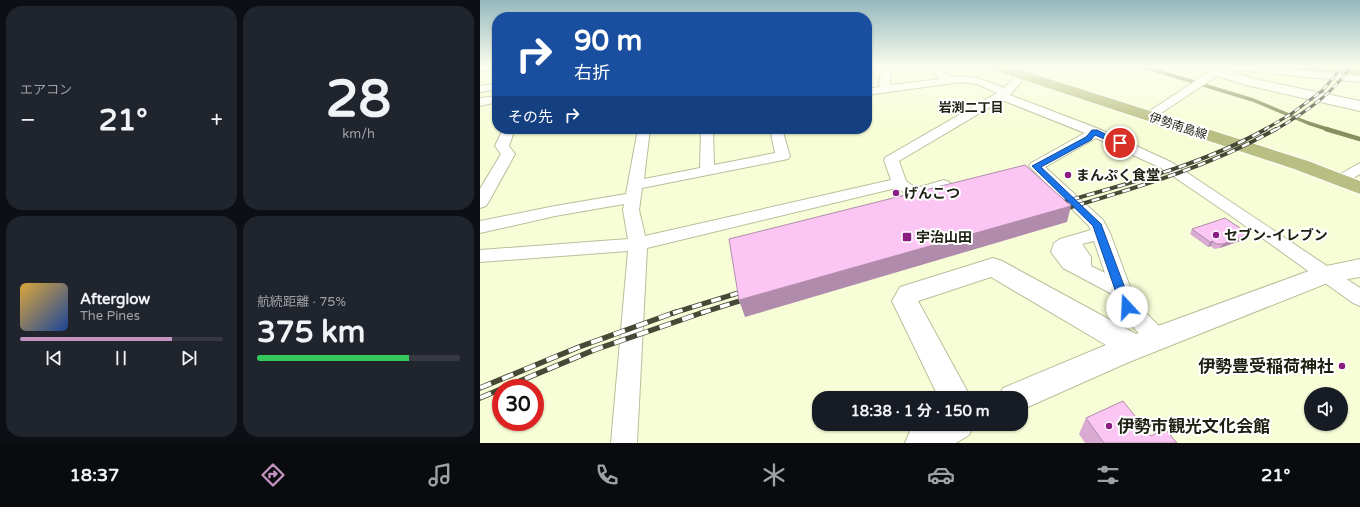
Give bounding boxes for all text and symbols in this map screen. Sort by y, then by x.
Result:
text: 90 m [574,24,642,58]
icon: right [508,28,560,80]
text: 右折 [574,62,610,84]
text: 28 [326,68,391,131]
text: エアコン [20,82,72,98]
district label: 岩渕二丁目 [938,100,1004,116]
text: 21° [99,102,148,139]
icon: right [561,104,583,126]
text: − [20,107,36,133]
text: + [211,107,223,133]
text: その先 [508,108,553,126]
street label: 伊勢南島線 [1147,110,1209,142]
text: km/h [342,126,375,142]
pin [1103,126,1137,160]
icon: arrive [1109,132,1131,154]
place label: まんぷく食堂 [1076,167,1160,184]
marker: まんぷく食堂 [1063,170,1073,180]
place label: げんこつ [904,185,960,202]
marker: げんこつ [891,188,901,198]
place label: セブン-イレブン [1224,227,1328,244]
place label: 宇治山田 [916,229,972,246]
marker: セブン-イレブン [1211,230,1221,240]
marker: 宇治山田 [901,231,913,243]
position arrow [1106,286,1148,328]
text: Afterglow [80,290,150,308]
text: 航続距離 · 75% [257,294,346,310]
text: The Pines [80,308,140,324]
text: 375 km [257,314,365,351]
icon: previous [43,347,65,369]
icon: pause [110,347,132,369]
icon: next [178,347,200,369]
place label: 伊勢豊受稲荷神社 [1198,356,1334,377]
marker: 伊勢豊受稲荷神社 [1337,361,1347,371]
speed limit sign: 30 [492,379,544,431]
map controls [1304,387,1348,431]
button: sound [1304,387,1348,431]
text: 18:38 · 1 分 · 150 m [850,402,990,420]
place label: 伊勢市観光文化会館 [1117,416,1270,437]
marker: 伊勢市観光文化会館 [1104,421,1114,431]
icon: directions [259,461,287,489]
icon: music [426,461,454,489]
icon: phone [593,461,621,489]
icon: climate [760,461,788,489]
icon: car [927,461,955,489]
icon: filters [1094,461,1122,489]
text: 18:37 [70,464,119,486]
text: 21° [1261,464,1290,486]

